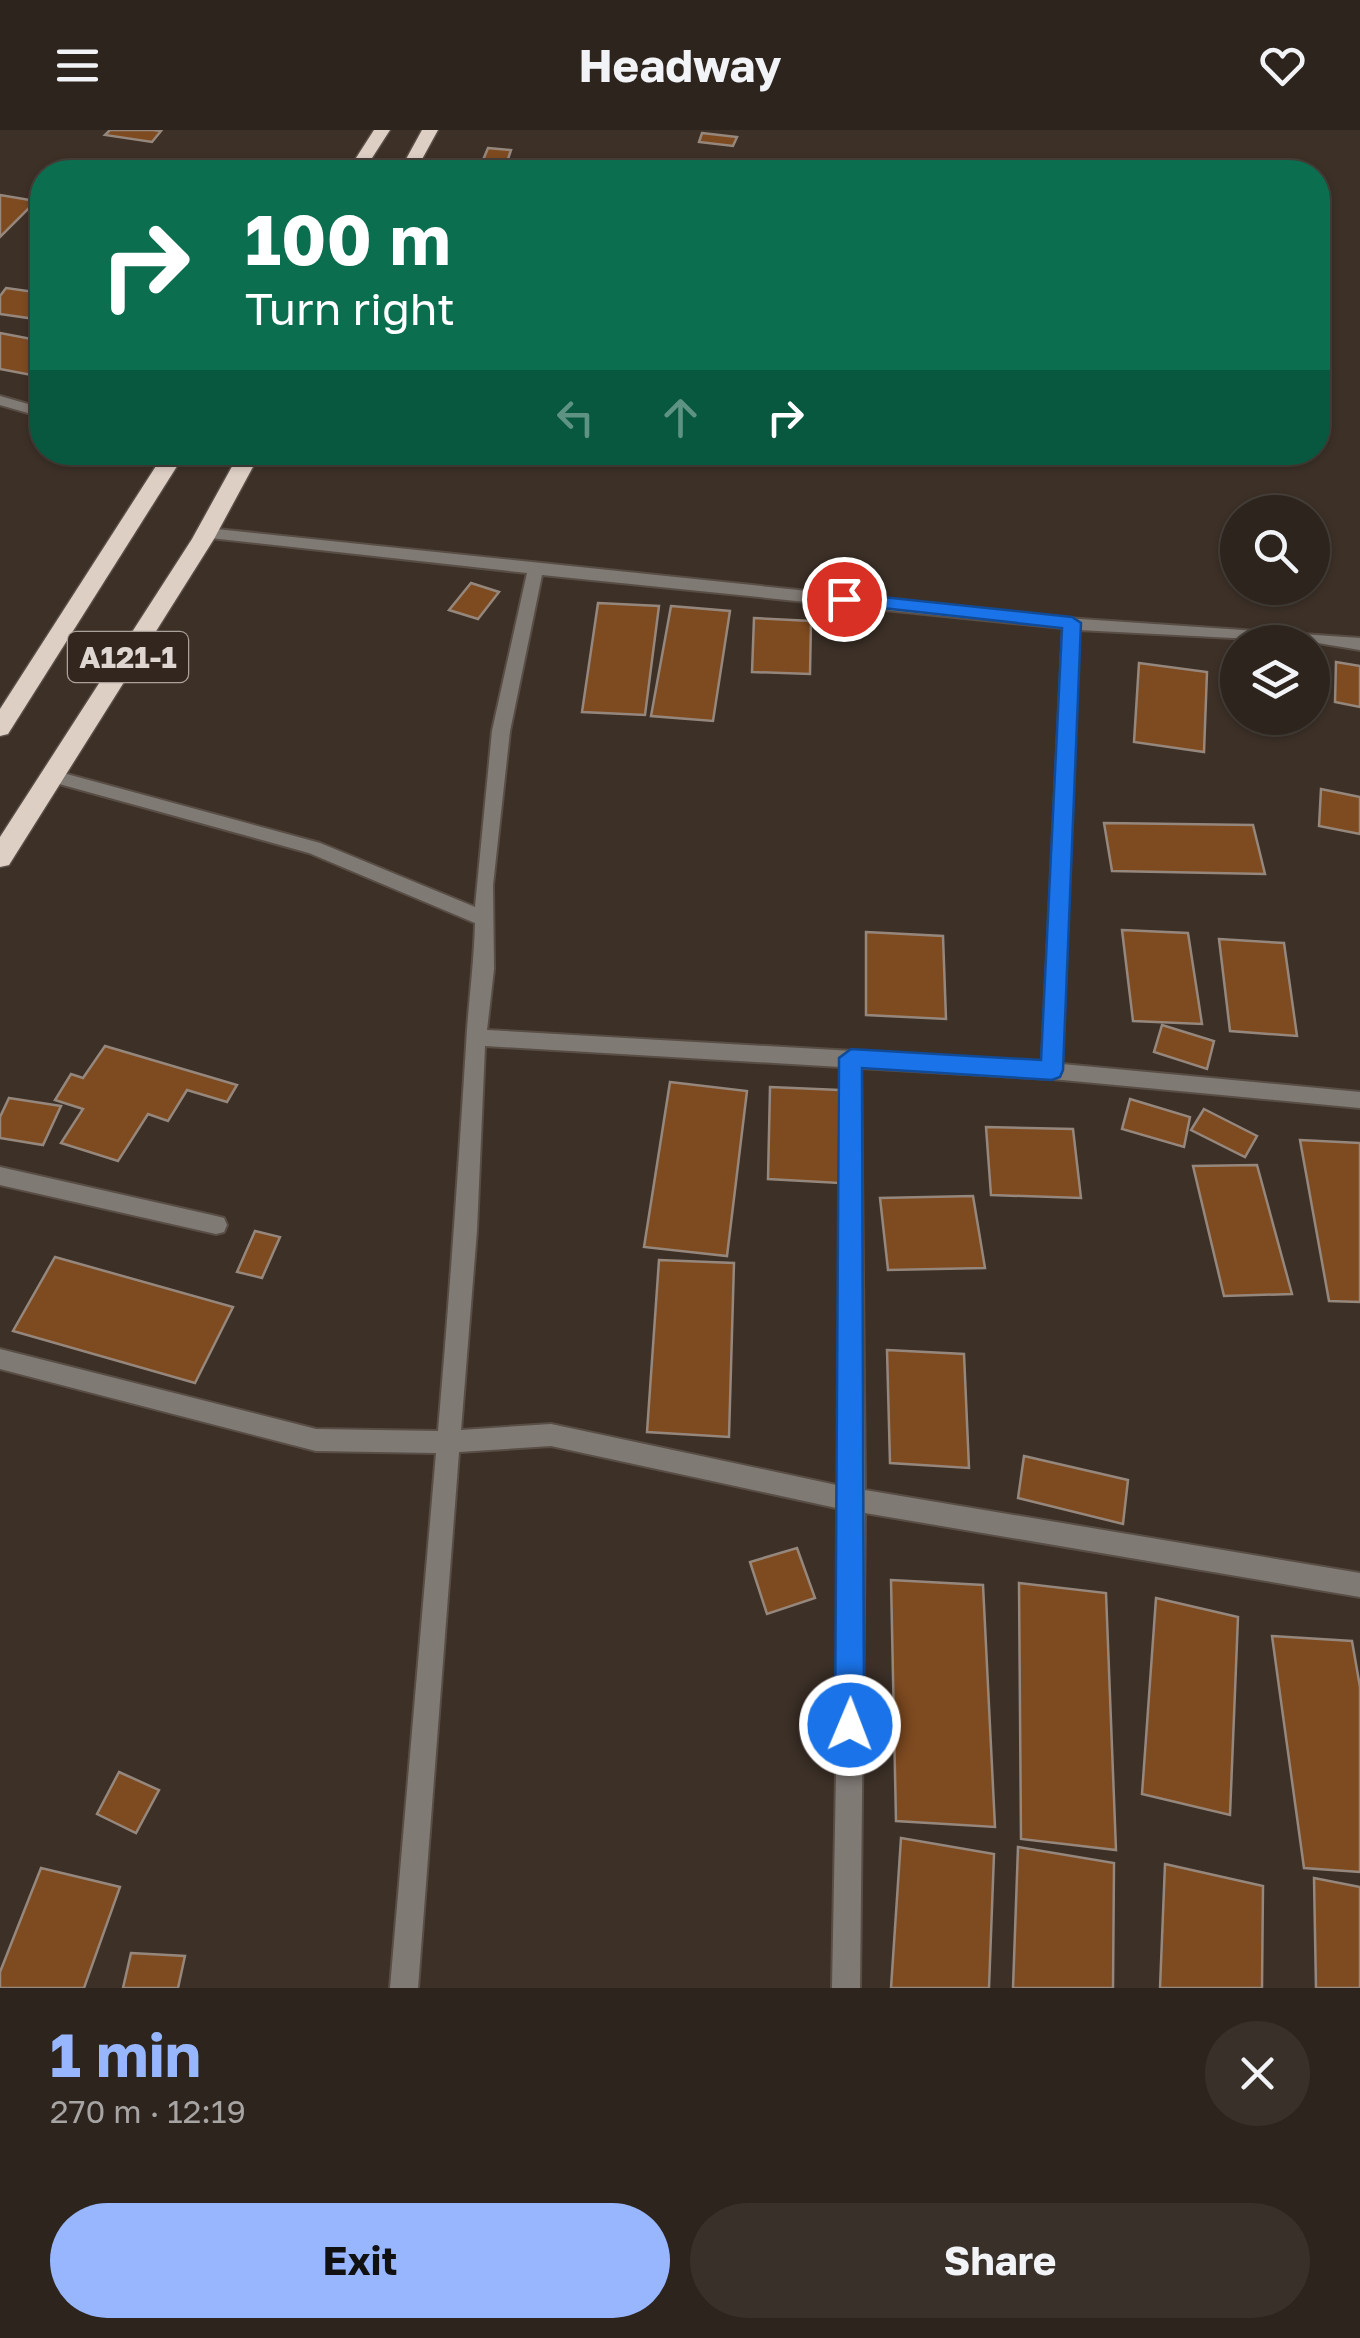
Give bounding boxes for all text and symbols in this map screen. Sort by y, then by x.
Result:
icon: menu [50,38,105,93]
text: Headway [578,38,782,92]
icon: heart [1255,38,1310,93]
text: 100 m [245,196,451,280]
icon: right [80,200,210,330]
text: Turn right [245,281,455,335]
icon: left [548,390,603,445]
icon: ahead [653,390,708,445]
icon: right [758,390,813,445]
map controls [1220,495,1330,735]
button: search [1220,495,1330,605]
pin [802,557,887,642]
icon: arrive [817,572,872,627]
button: layers [1220,625,1330,735]
road number: A121-1 [68,632,188,682]
position arrow [798,1673,902,1777]
text: 1 min [50,2018,201,2090]
button: close [1205,2021,1310,2126]
text: 270 m · 12:19 [50,2092,246,2130]
button: Exit [50,2203,670,2318]
button: Share [690,2203,1310,2318]

